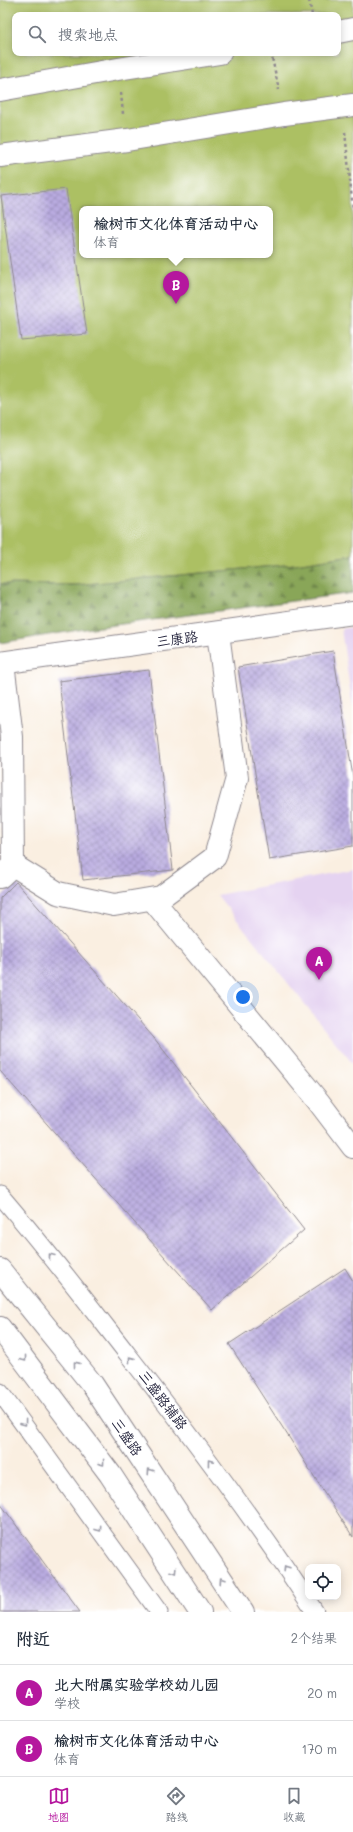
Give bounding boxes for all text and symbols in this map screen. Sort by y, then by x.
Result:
search box [12,12,341,56]
icon: search [26,23,48,45]
text: 搜索地点 [58,24,118,44]
popup [79,206,273,258]
text: 榆树市文化体育活动中心 [93,213,259,233]
text: 体育 [93,233,120,250]
pin: B [163,271,189,304]
street label: 三康路 [155,626,199,651]
pin: A [306,947,332,980]
your location [233,987,253,1007]
one-way arrow [49,1254,56,1261]
one-way arrow [19,1354,26,1361]
one-way arrow [129,1356,136,1363]
one-way arrow [74,1362,81,1369]
street label: 三盛路辅路 [135,1366,192,1433]
street label: 三盛路 [108,1414,147,1459]
one-way arrow [19,1419,26,1426]
one-way arrow [97,1458,104,1465]
one-way arrow [208,1460,215,1467]
one-way arrow [147,1469,154,1476]
one-way arrow [94,1524,101,1531]
map controls [305,1564,341,1600]
button: locate [305,1564,341,1600]
one-way arrow [284,1565,291,1572]
one-way arrow [169,1567,176,1574]
one-way arrow [220,1577,227,1584]
text: 附近 [16,1627,50,1649]
text: 2个结果 [291,1629,337,1646]
text: 北大附属实验学校幼儿园 [54,1674,219,1694]
text: A [24,1684,34,1701]
text: 20 m [307,1684,337,1701]
text: 学校 [54,1694,80,1711]
text: 榆树市文化体育活动中心 [54,1730,219,1750]
text: B [25,1740,33,1757]
text: 170 m [301,1740,337,1757]
text: 体育 [54,1750,80,1767]
tab: 地图 [48,1785,70,1824]
tab: 路线 [165,1785,187,1824]
tab: 收藏 [283,1785,305,1824]

